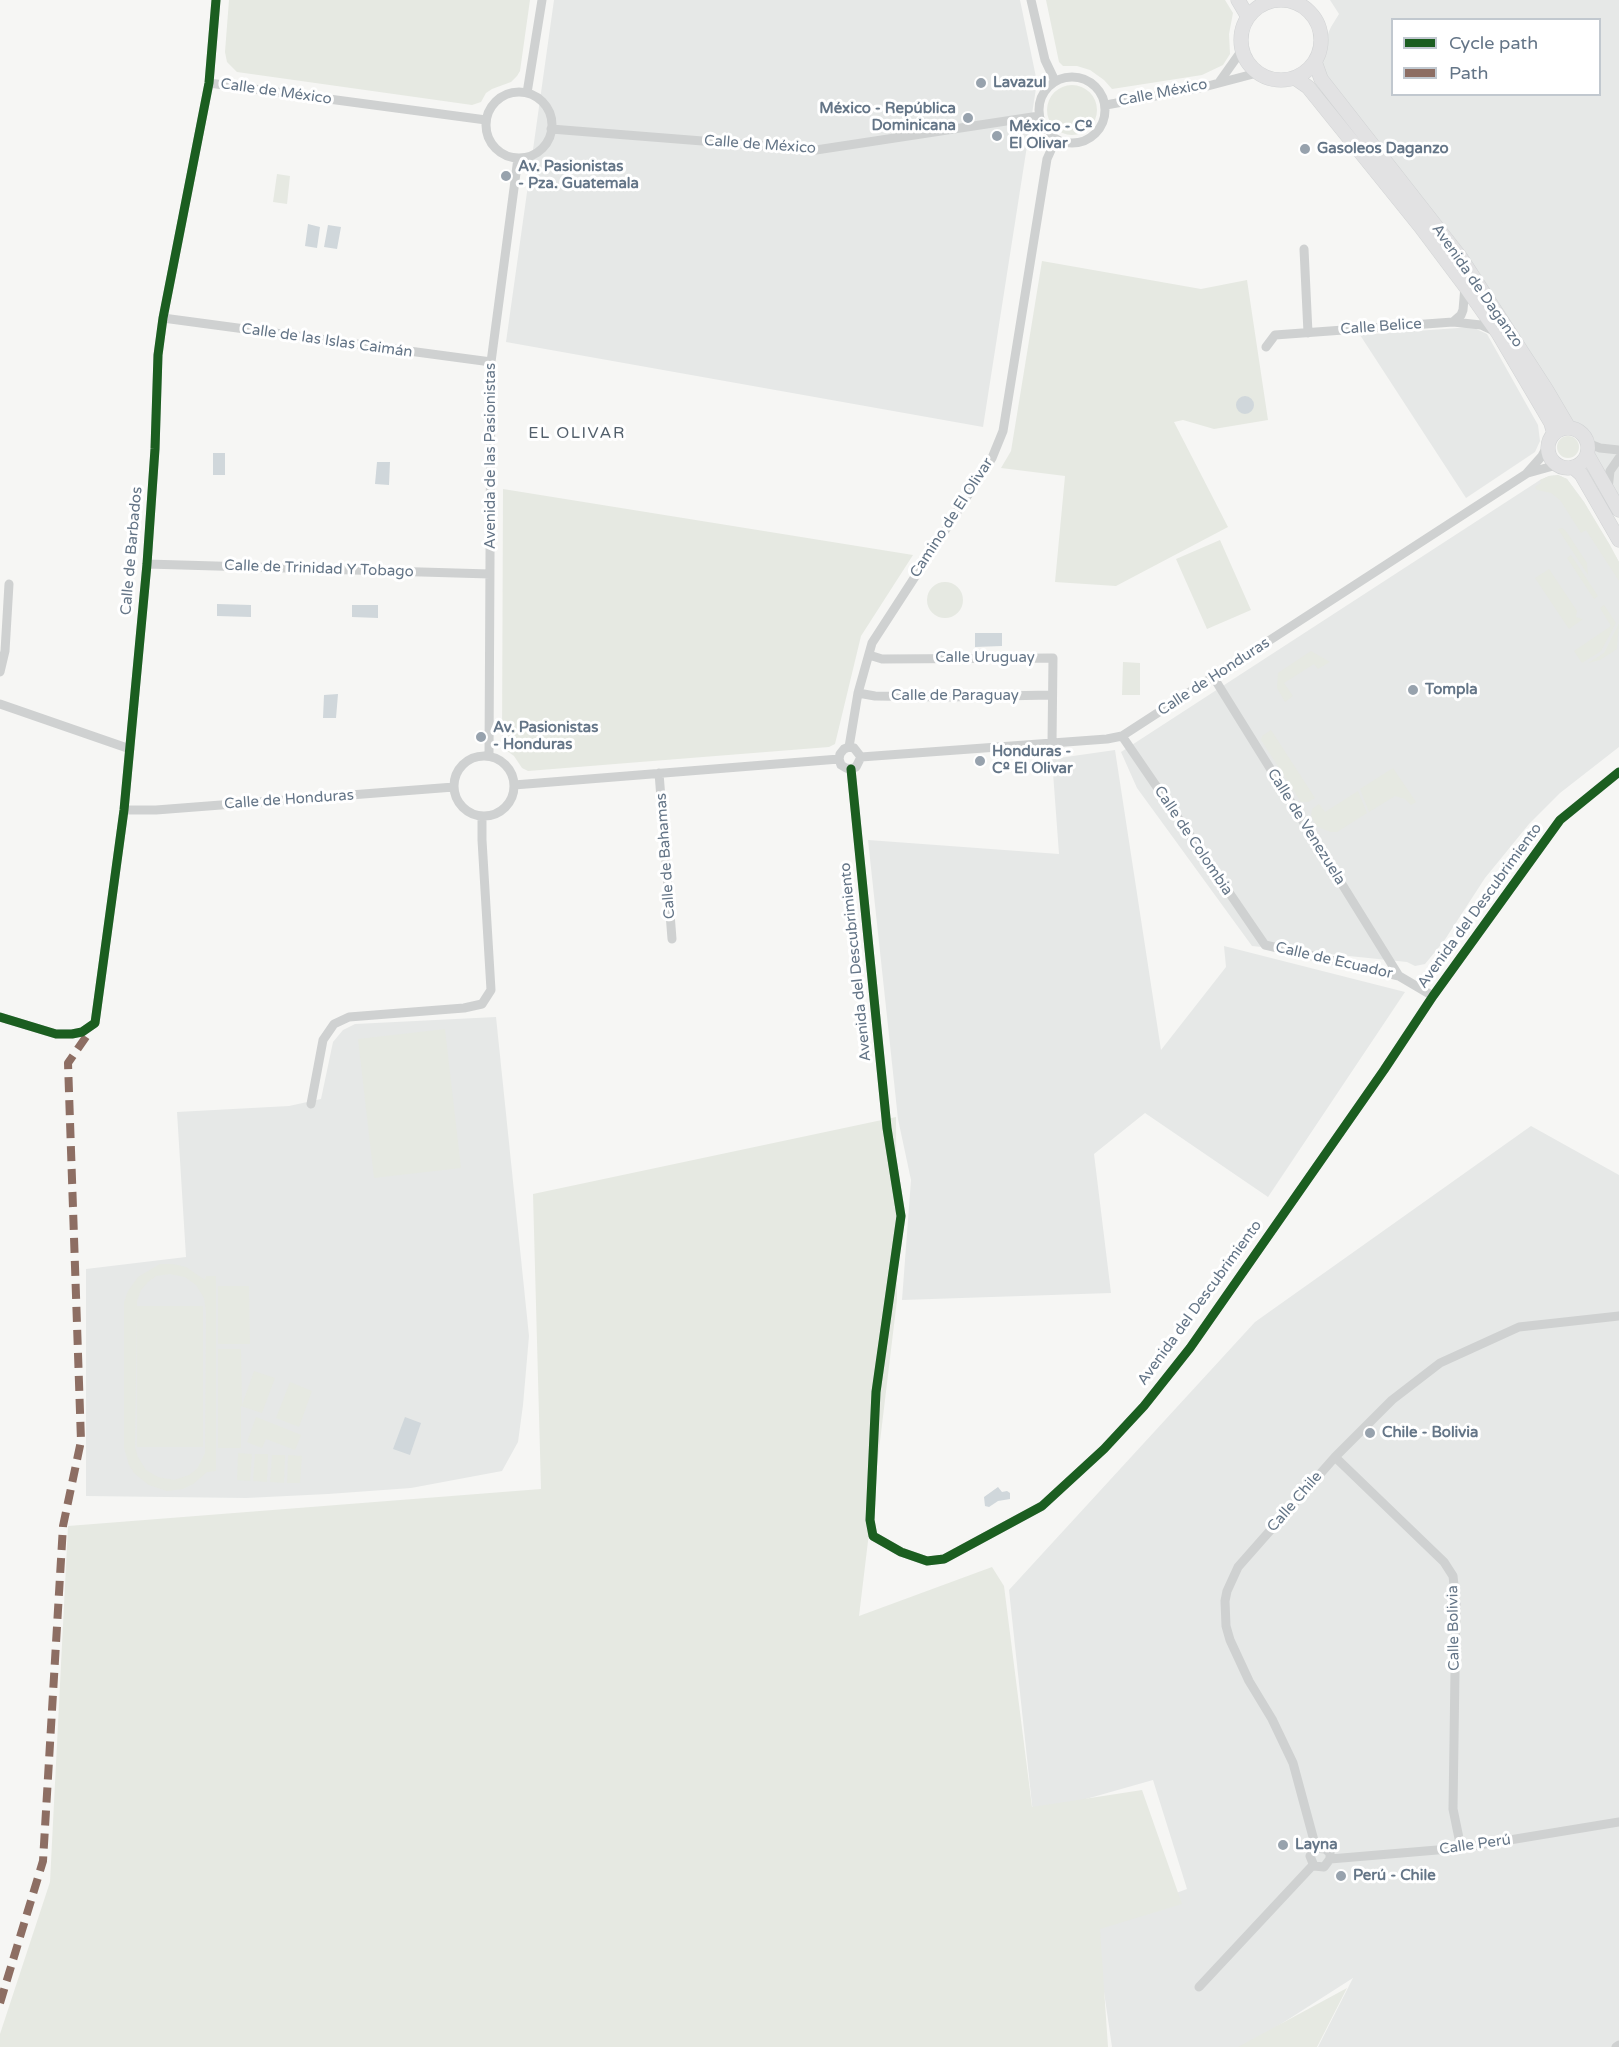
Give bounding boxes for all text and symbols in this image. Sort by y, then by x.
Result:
legend [1391,18,1601,96]
text: Cycle path [1449,32,1538,54]
text: Path [1449,62,1488,84]
place label: Lavazul [993,74,1047,92]
street label: Calle de México [219,75,333,109]
marker: Lavazul [974,76,988,90]
street label: Calle México [1117,76,1209,110]
place label: México - República Dominicana [819,100,956,135]
marker: México - República Dominicana [961,111,975,125]
place label: México - Cº El Olivar [1009,118,1093,153]
marker: México - Cº El Olivar [990,129,1004,143]
street label: Calle de México [703,132,817,158]
place label: Gasoleos Daganzo [1317,140,1449,158]
marker: Gasoleos Daganzo [1298,142,1312,156]
place label: Av. Pasionistas - Pza. Guatemala [518,158,639,193]
marker: Av. Pasionistas - Pza. Guatemala [499,169,513,183]
street label: Avenida de Daganzo [1428,221,1526,351]
street label: Calle Belice [1340,315,1422,339]
street label: Calle de las Islas Caimán [240,320,414,362]
street label: Avenida de las Pasionistas [482,363,500,549]
district label: EL OLIVAR [528,424,626,444]
street label: Camino de El Olivar [907,455,997,581]
street label: Calle de Barbados [117,486,147,616]
street label: Calle de Trinidad Y Tobago [224,557,414,581]
street label: Calle de Honduras [1155,634,1273,720]
street label: Calle Uruguay [935,649,1035,667]
place label: Tompla [1425,681,1478,699]
marker: Tompla [1406,683,1420,697]
street label: Calle de Paraguay [891,687,1019,705]
place label: Av. Pasionistas - Honduras [493,719,598,754]
marker: Av. Pasionistas - Honduras [474,730,488,744]
place label: Honduras - Cº El Olivar [992,743,1073,778]
marker: Honduras - Cº El Olivar [973,754,987,768]
street label: Calle de Venezuela [1263,766,1349,888]
street label: Calle de Colombia [1150,783,1236,899]
street label: Calle de Honduras [224,786,354,814]
street label: Calle de Bahamas [653,792,679,920]
street label: Avenida del Descubrimiento [1414,820,1546,992]
street label: Avenida del Descubrimiento [837,862,875,1062]
street label: Calle de Ecuador [1274,939,1394,983]
street label: Avenida del Descubrimiento [1134,1217,1266,1389]
place label: Chile - Bolivia [1382,1424,1478,1442]
marker: Chile - Bolivia [1363,1426,1377,1440]
street label: Calle Chile [1264,1468,1326,1536]
street label: Calle Bolivia [1444,1585,1464,1671]
street label: Calle Perú [1438,1831,1512,1859]
place label: Layna [1295,1836,1338,1854]
marker: Layna [1276,1838,1290,1852]
place label: Perú - Chile [1353,1867,1436,1885]
marker: Perú - Chile [1334,1869,1348,1883]

